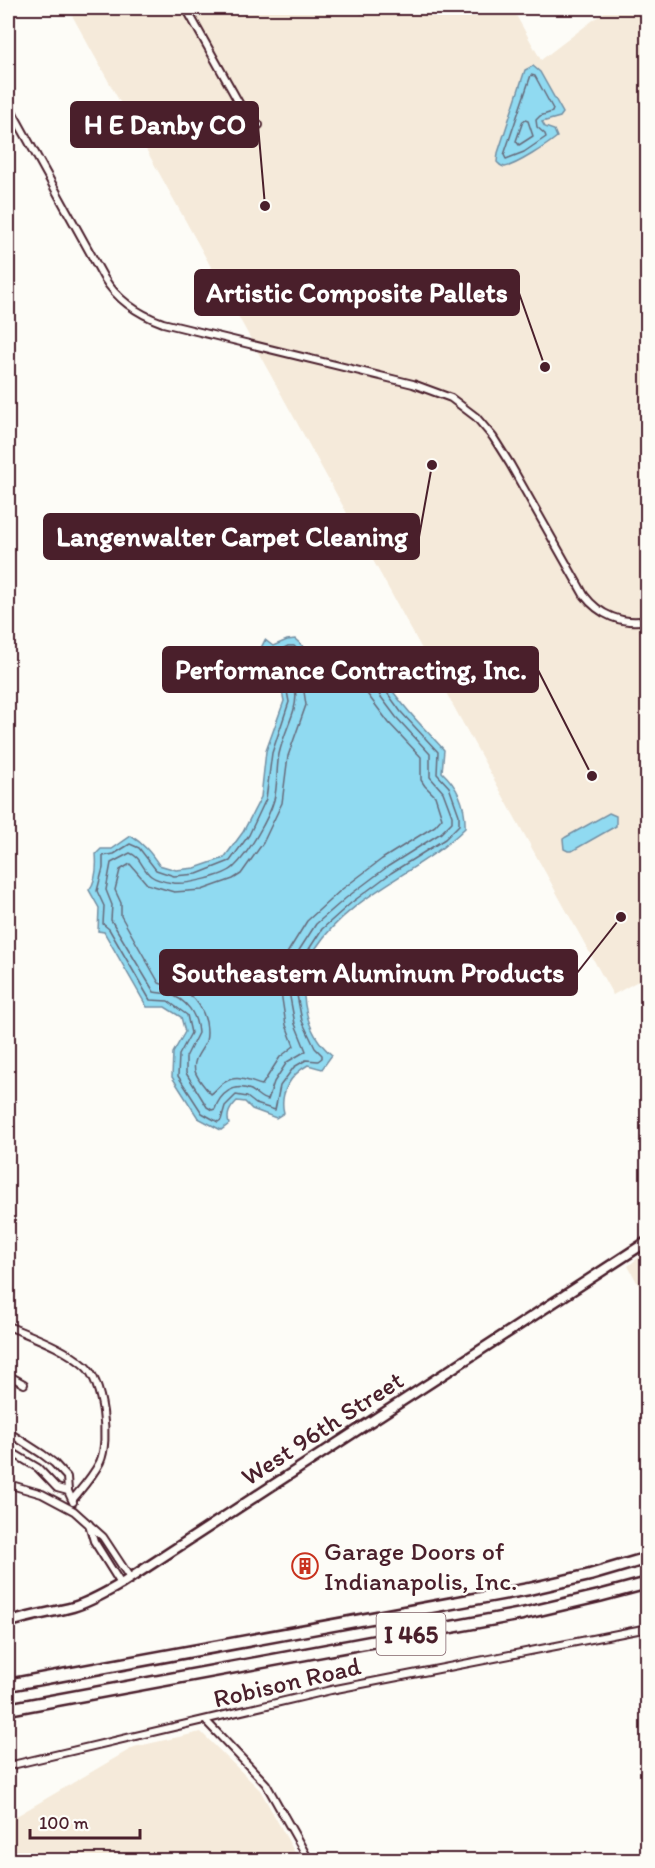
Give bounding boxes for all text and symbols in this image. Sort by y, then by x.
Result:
callout: H E Danby CO [71,102,258,147]
text: H E Danby CO [84,108,246,141]
callout: Artistic Composite Pallets [195,270,519,315]
text: Artistic Composite Pallets [205,276,508,309]
callout: Langenwalter Carpet Cleaning [44,514,419,559]
text: Langenwalter Carpet Cleaning [56,520,409,553]
callout: Performance Contracting, Inc. [163,647,538,692]
text: Performance Contracting, Inc. [175,653,527,686]
callout: Southeastern Aluminum Products [160,950,577,995]
text: Southeastern Aluminum Products [172,956,564,989]
street label: West 96th Street [235,1364,409,1492]
place label: Garage Doors of Indianapolis, Inc. [324,1535,517,1597]
building icon: Garage Doors of Indianapolis, Inc. [290,1551,320,1581]
road number: I 465 [376,1613,446,1655]
street label: Robison Road [210,1649,365,1715]
scale bar [30,1802,140,1840]
text: 100 m [39,1812,89,1834]

